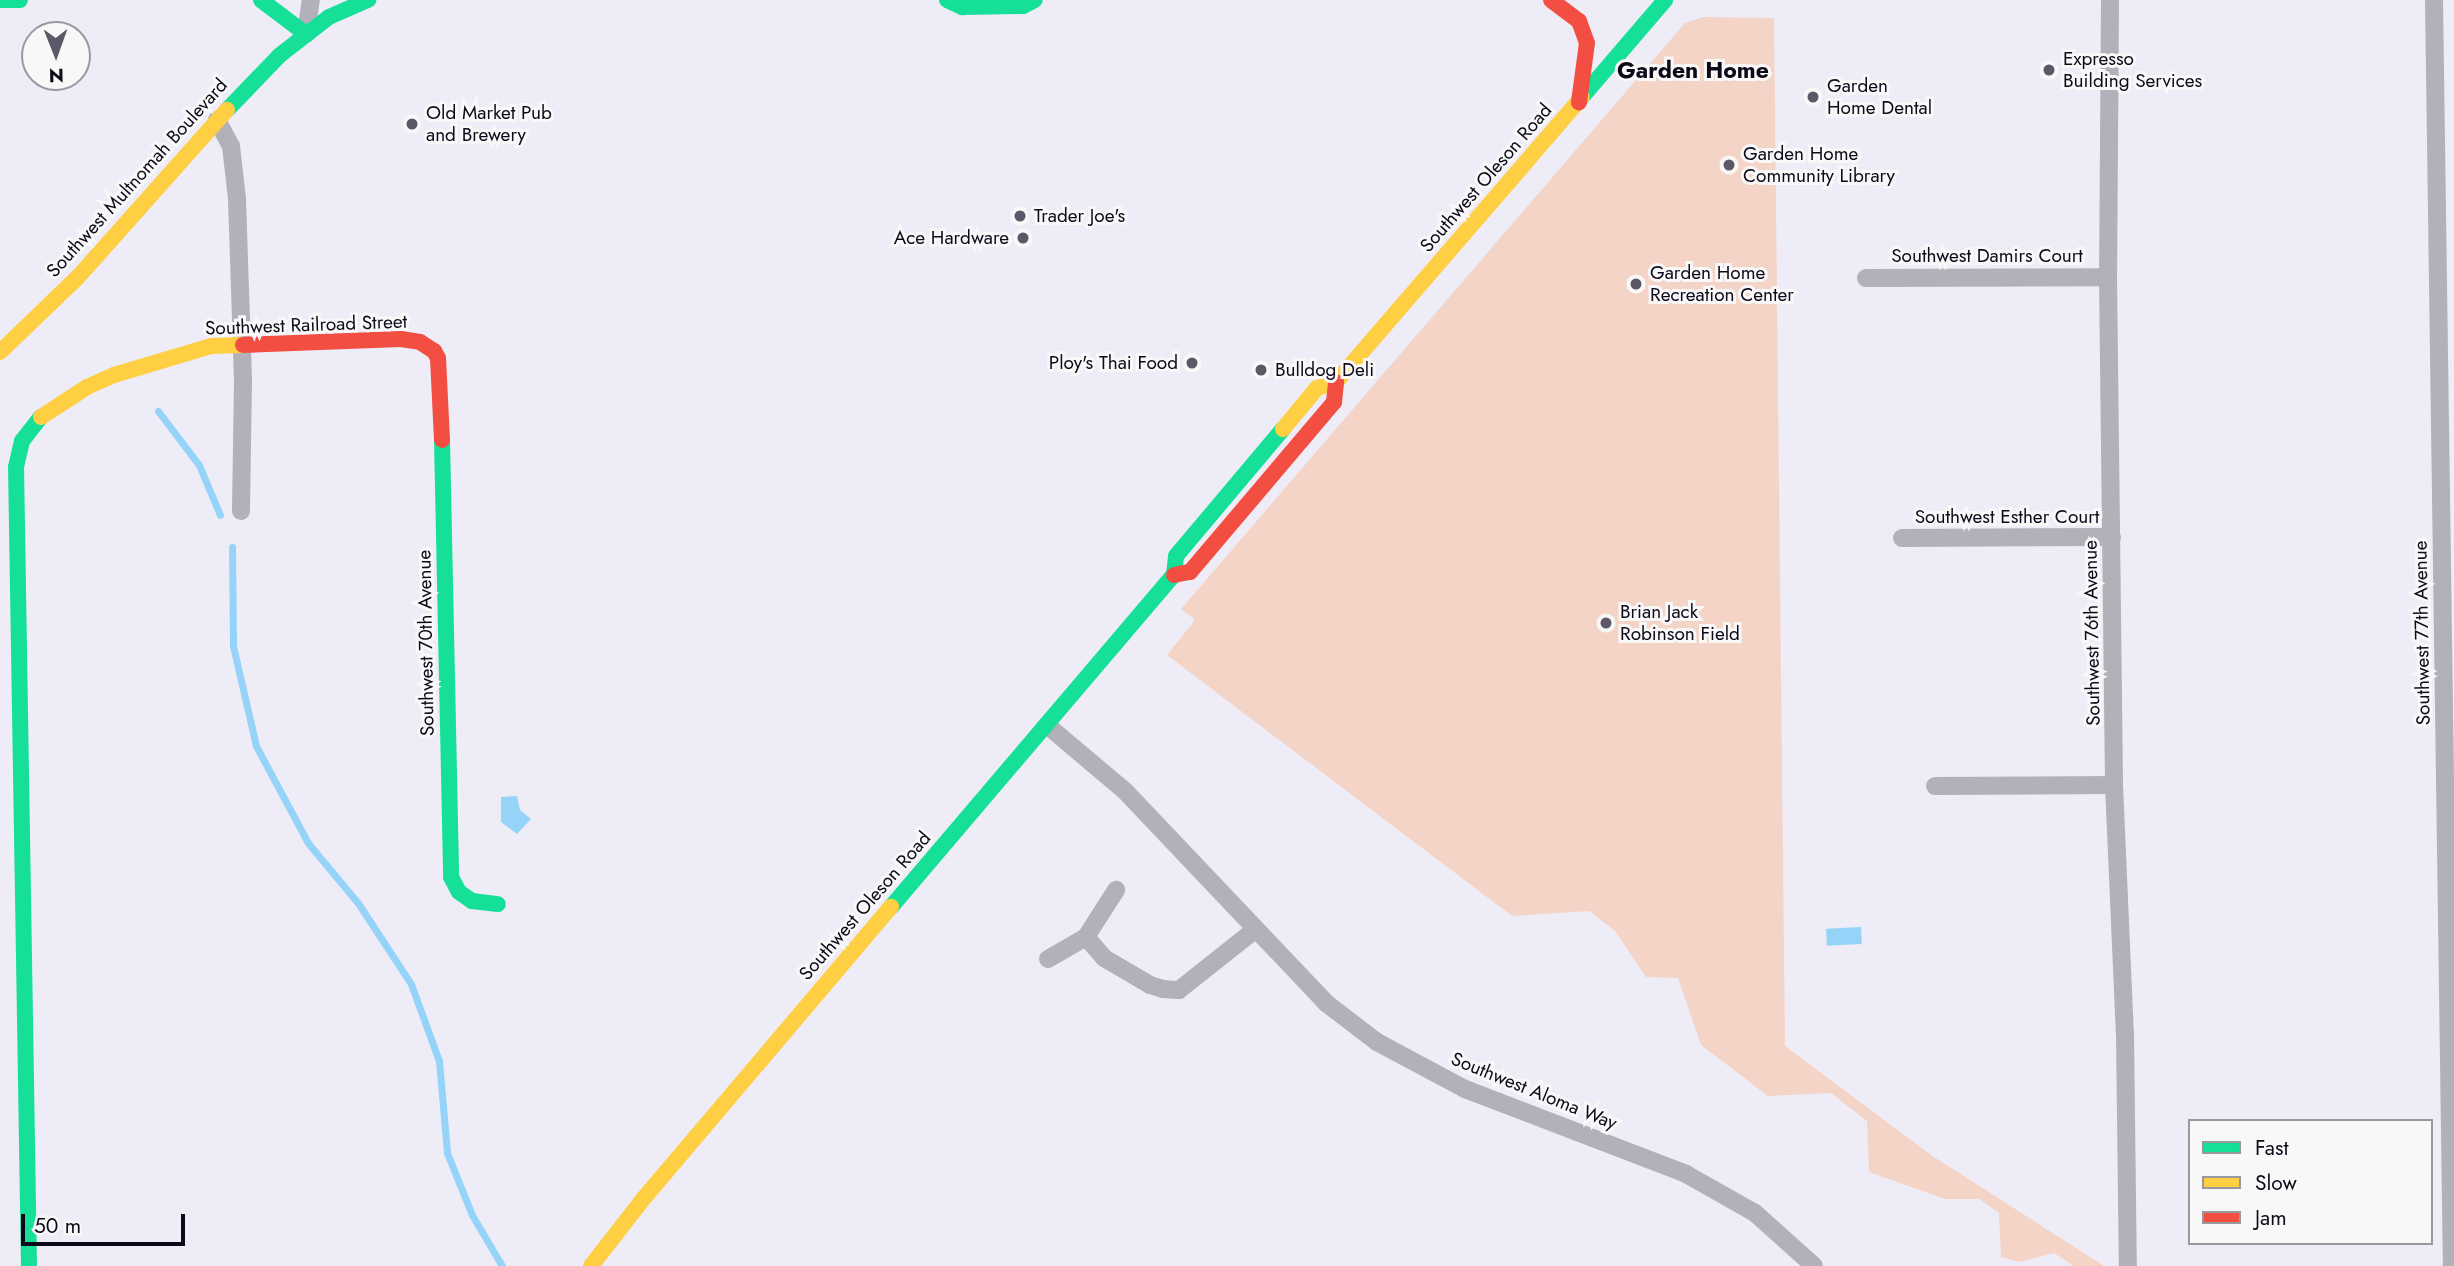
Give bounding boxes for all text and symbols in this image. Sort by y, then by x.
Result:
north arrow [21,21,91,91]
place label: Expresso Building Services [2063,48,2202,92]
district label: Garden Home [1617,56,1769,84]
text: N [49,62,64,89]
marker: Expresso Building Services [2041,62,2057,78]
street label: Southwest Multnomah Boulevard [42,74,232,282]
place label: Garden Home Dental [1827,75,1932,119]
marker: Garden Home Dental [1805,89,1821,105]
street label: Southwest Oleson Road [1415,99,1557,257]
place label: Old Market Pub and Brewery [426,102,552,146]
marker: Old Market Pub and Brewery [404,116,420,132]
place label: Garden Home Community Library [1743,143,1895,187]
marker: Garden Home Community Library [1721,157,1737,173]
place label: Trader Joe's [1034,205,1125,227]
marker: Trader Joe's [1012,208,1028,224]
place label: Ace Hardware [894,227,1009,249]
marker: Ace Hardware [1015,230,1031,246]
street label: Southwest Damirs Court [1891,245,2083,267]
place label: Garden Home Recreation Center [1650,262,1794,306]
marker: Garden Home Recreation Center [1628,276,1644,292]
street label: Southwest Railroad Street [205,310,407,340]
place label: Ploy's Thai Food [1049,352,1178,374]
marker: Ploy's Thai Food [1184,355,1200,371]
place label: Bulldog Deli [1275,359,1374,381]
marker: Bulldog Deli [1253,362,1269,378]
street label: Southwest Esther Court [1915,506,2099,528]
street label: Southwest 76th Avenue [2079,540,2105,726]
street label: Southwest 77th Avenue [2409,540,2435,726]
street label: Southwest 70th Avenue [413,550,439,736]
place label: Brian Jack Robinson Field [1620,601,1740,645]
marker: Brian Jack Robinson Field [1598,615,1614,631]
street label: Southwest Oleson Road [794,827,936,985]
street label: Southwest Aloma Way [1448,1047,1620,1135]
legend [2188,1119,2433,1245]
text: Fast [2255,1133,2288,1163]
text: Slow [2255,1168,2297,1198]
scale bar [24,1200,189,1244]
text: Jam [2255,1203,2287,1233]
text: 50 m [34,1211,81,1241]

